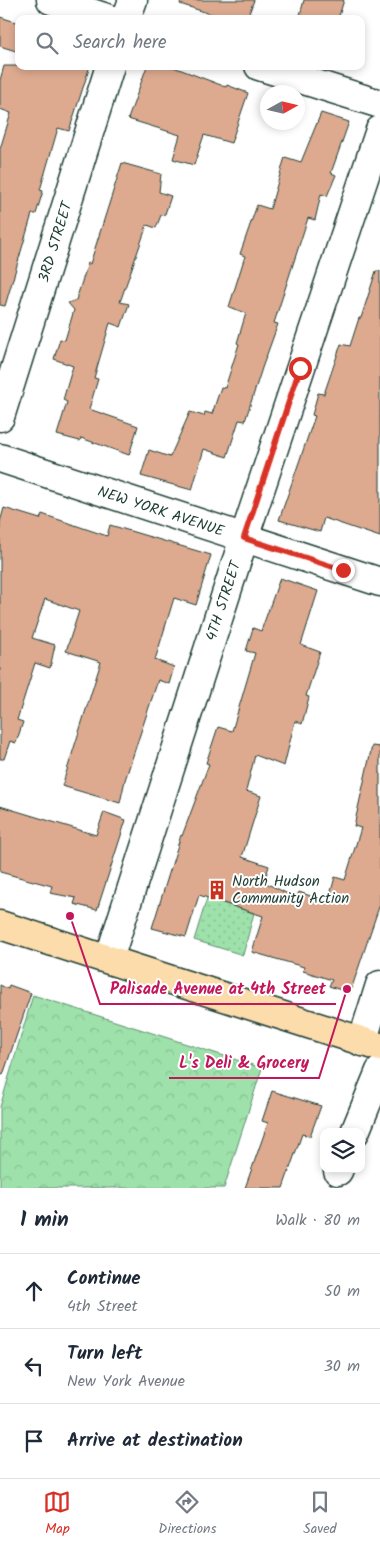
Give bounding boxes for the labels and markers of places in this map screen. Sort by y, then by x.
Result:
place label: North Hudson Community Action [232,870,349,911]
building icon: North Hudson Community Action [206,879,228,901]
callout: Palisade Avenue at 4th Street [100,973,336,1004]
callout: L's Deli & Grocery [169,1047,319,1078]

